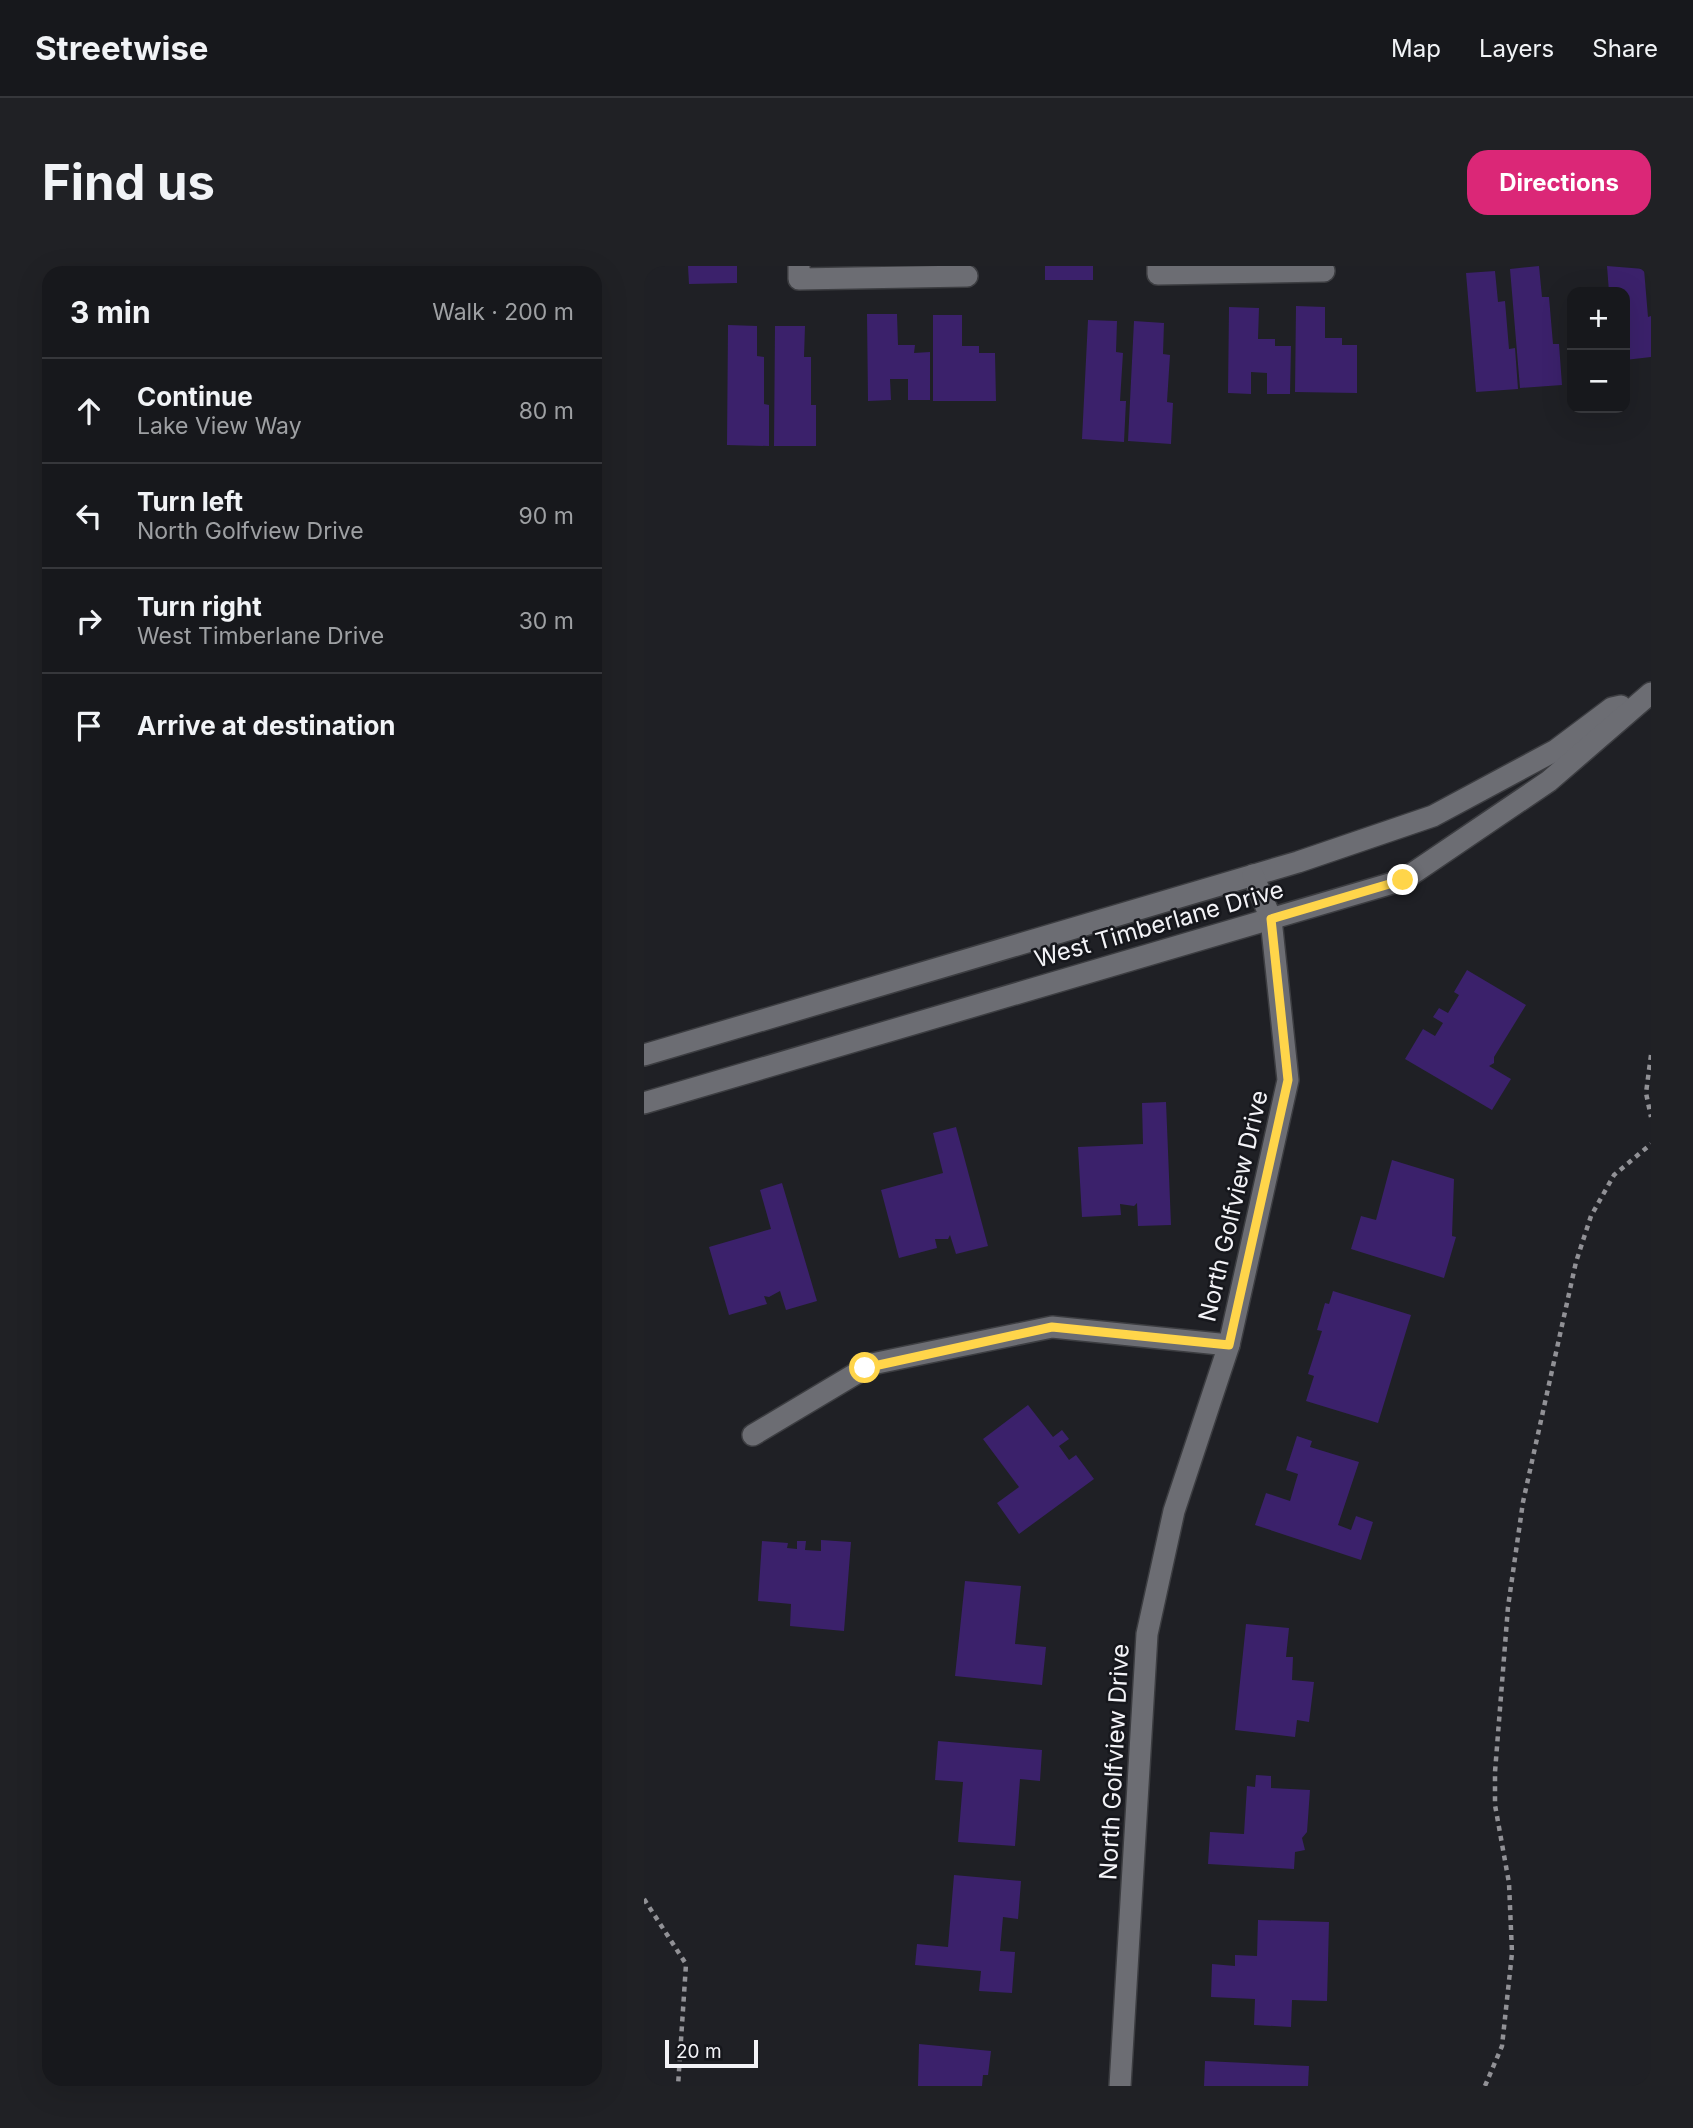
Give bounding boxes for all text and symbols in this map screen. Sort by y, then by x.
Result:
text: Streetwise [35,28,209,68]
text: Map [1391,34,1441,63]
text: Layers [1479,34,1554,63]
text: Share [1592,34,1658,63]
button: Directions [1467,150,1651,215]
text: Find us [42,153,215,212]
map controls [1567,287,1630,413]
button: + [1567,287,1630,350]
text: 3 min [70,294,151,330]
text: Walk · 200 m [432,298,574,326]
button: − [1567,350,1630,413]
text: Continue [137,381,253,412]
icon: ahead [70,392,108,430]
text: 80 m [519,397,574,425]
text: Lake View Way [137,412,302,440]
text: Turn left [137,486,243,517]
icon: left [70,497,108,535]
text: 90 m [519,502,574,530]
text: North Golfview Drive [137,517,364,545]
text: Turn right [137,591,262,622]
icon: right [70,602,108,640]
text: 30 m [519,607,574,635]
text: West Timberlane Drive [137,622,384,650]
icon: arrive [70,707,108,745]
text: Arrive at destination [137,710,396,741]
route end [1387,864,1418,895]
street label: West Timberlane Drive [1031,875,1287,973]
street label: North Golfview Drive [1192,1088,1274,1324]
route start [849,1352,880,1383]
street label: North Golfview Drive [1093,1643,1135,1881]
scale bar [665,2037,758,2069]
text: 20 m [676,2040,722,2063]

